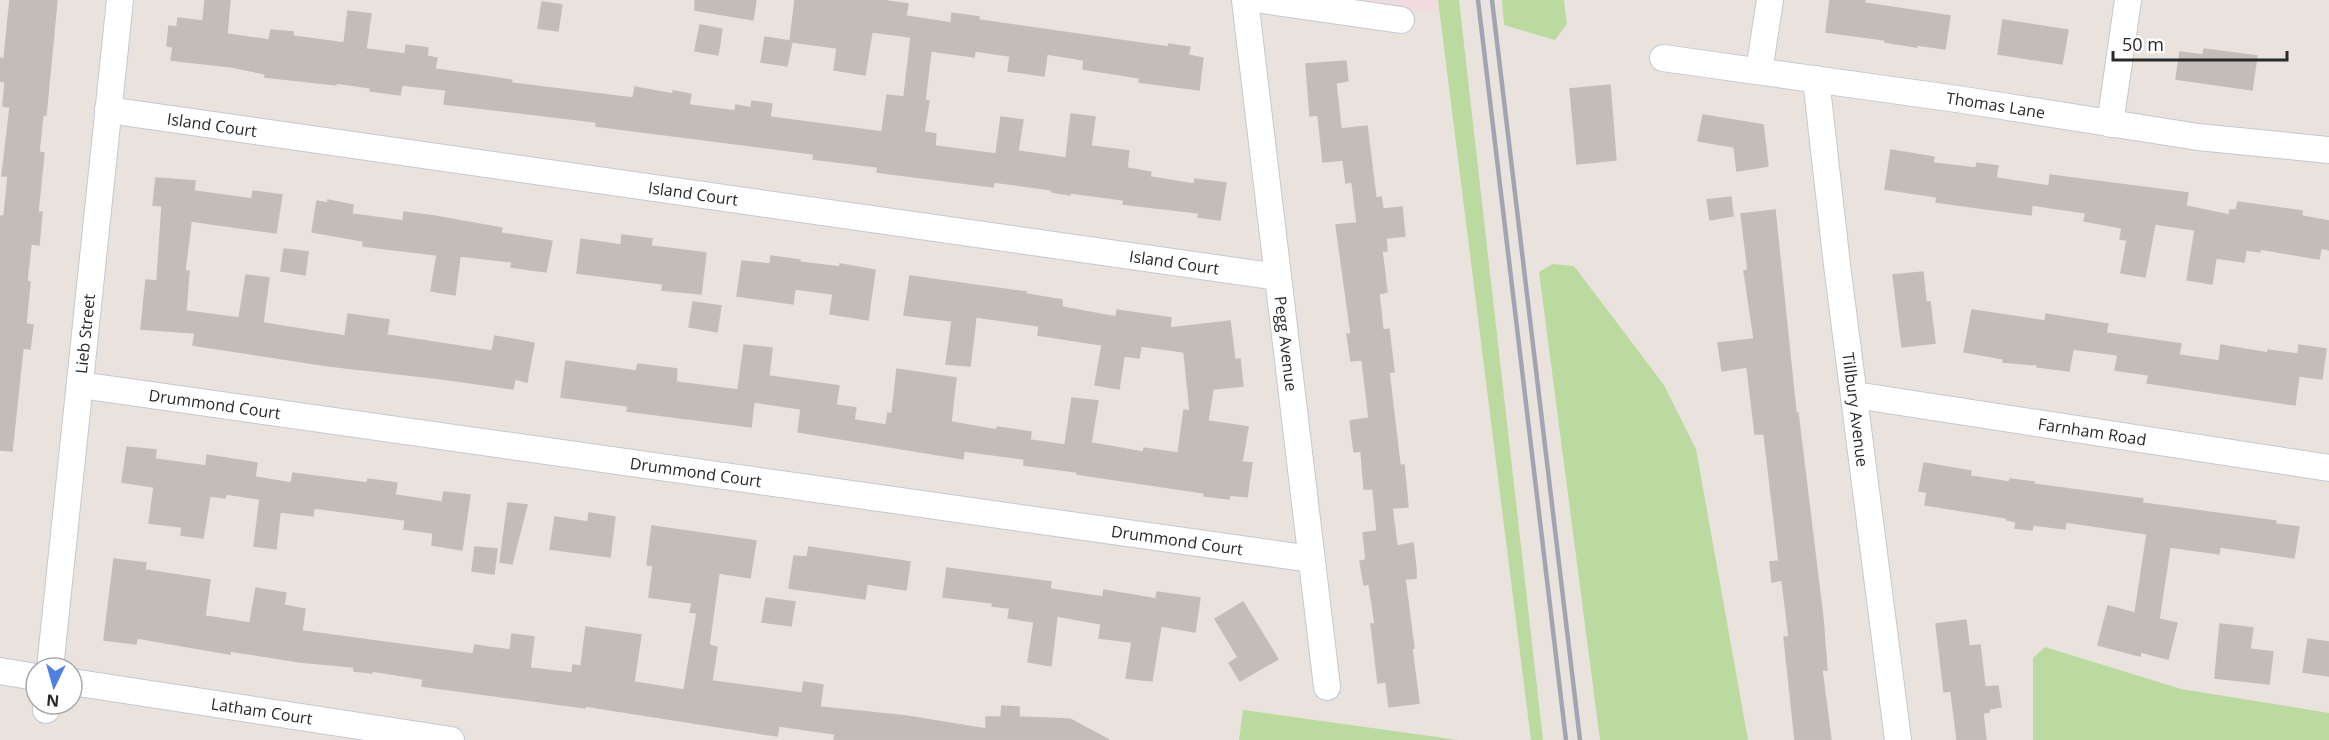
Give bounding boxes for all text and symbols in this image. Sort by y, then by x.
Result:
scale bar [2113,24,2287,62]
text: 50 m [2122,32,2164,56]
street label: Thomas Lane [1945,87,2047,124]
street label: Island Court [166,108,259,142]
street label: Island Court [647,176,740,211]
street label: Island Court [1128,245,1221,280]
street label: Lieb Street [70,293,100,375]
street label: Pegg Avenue [1269,295,1303,392]
street label: Tillbury Avenue [1837,351,1874,468]
street label: Drummond Court [147,384,282,424]
street label: Farnham Road [2036,412,2148,451]
street label: Drummond Court [629,452,763,492]
street label: Drummond Court [1110,520,1245,560]
north arrow [24,656,84,716]
text: N [45,689,60,712]
street label: Latham Court [210,692,314,730]

